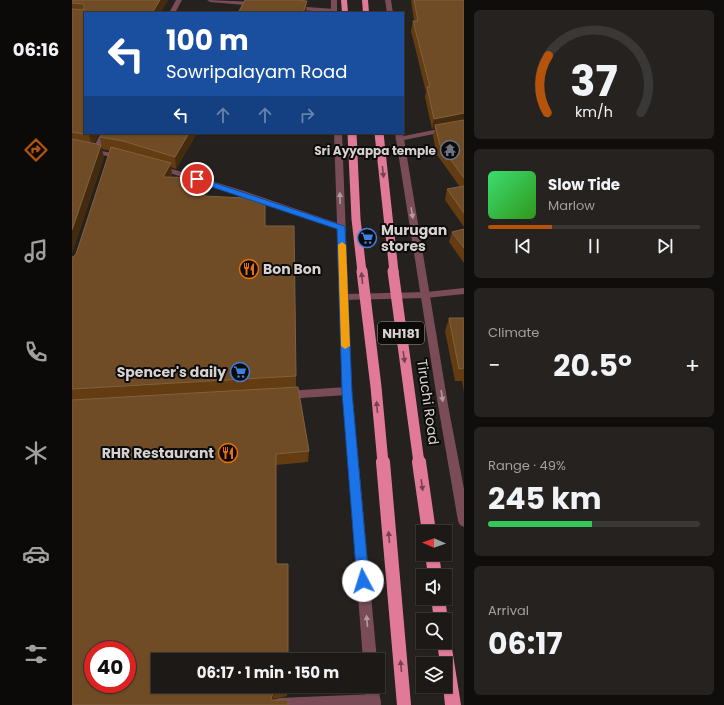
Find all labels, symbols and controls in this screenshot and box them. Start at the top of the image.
text: 100 m [166,21,249,60]
icon: left [100,28,152,80]
text: 06:16 [13,37,59,62]
text: 37 [570,51,618,110]
text: Sowripalayam Road [166,59,347,84]
text: km/h [575,101,613,121]
icon: left [170,104,192,126]
icon: ahead [212,104,234,126]
icon: ahead [254,104,276,126]
icon: right [296,104,318,126]
icon: directions [22,136,50,164]
temple icon: Sri Ayyappa temple [439,139,461,161]
place label: Sri Ayyappa temple [314,142,437,159]
pin [180,162,214,196]
one-way arrow [380,166,386,178]
icon: arrive [186,168,208,190]
text: Slow Tide [548,174,620,195]
one-way arrow [337,192,344,204]
text: Marlow [548,196,595,215]
one-way arrow [409,207,415,219]
place label: Murugan stores [381,220,447,256]
supermarket icon: Murugan stores [356,227,378,249]
icon: previous [512,235,534,257]
icon: pause [583,235,605,257]
icon: next [654,235,676,257]
icon: music [22,237,50,265]
restaurant icon: Bon Bon [238,258,260,280]
place label: Bon Bon [263,259,321,279]
one-way arrow [359,272,366,284]
road number: NH181 [378,322,424,344]
text: Climate [488,323,539,342]
icon: phone [22,338,50,366]
text: 20.5° [553,344,632,387]
one-way arrow [401,350,407,363]
text: − [488,350,500,381]
text: + [685,350,700,381]
street label: Tiruchi Road [412,358,444,446]
supermarket icon: Spencer's daily [229,361,251,383]
place label: Spencer's daily [117,362,226,382]
one-way arrow [439,390,445,403]
one-way arrow [374,401,381,413]
icon: climate [22,439,50,467]
restaurant icon: RHR Restaurant [217,442,239,464]
place label: RHR Restaurant [102,443,214,463]
text: Range · 49% [488,456,566,475]
text: 245 km [488,477,602,520]
one-way arrow [419,479,425,491]
north arrow [416,525,452,561]
map controls [416,525,452,693]
one-way arrow [386,531,392,543]
icon: car [22,540,50,568]
position arrow [342,560,384,602]
button: sound [416,569,452,605]
text: Arrival [488,601,529,620]
button: search [416,613,452,649]
one-way arrow [363,615,370,627]
text: 06:17 [488,622,563,665]
icon: filters [22,640,50,668]
speed limit sign: 40 [84,641,136,693]
button: layers [416,657,452,693]
one-way arrow [397,660,404,672]
text: 06:17 · 1 min · 150 m [197,662,339,683]

